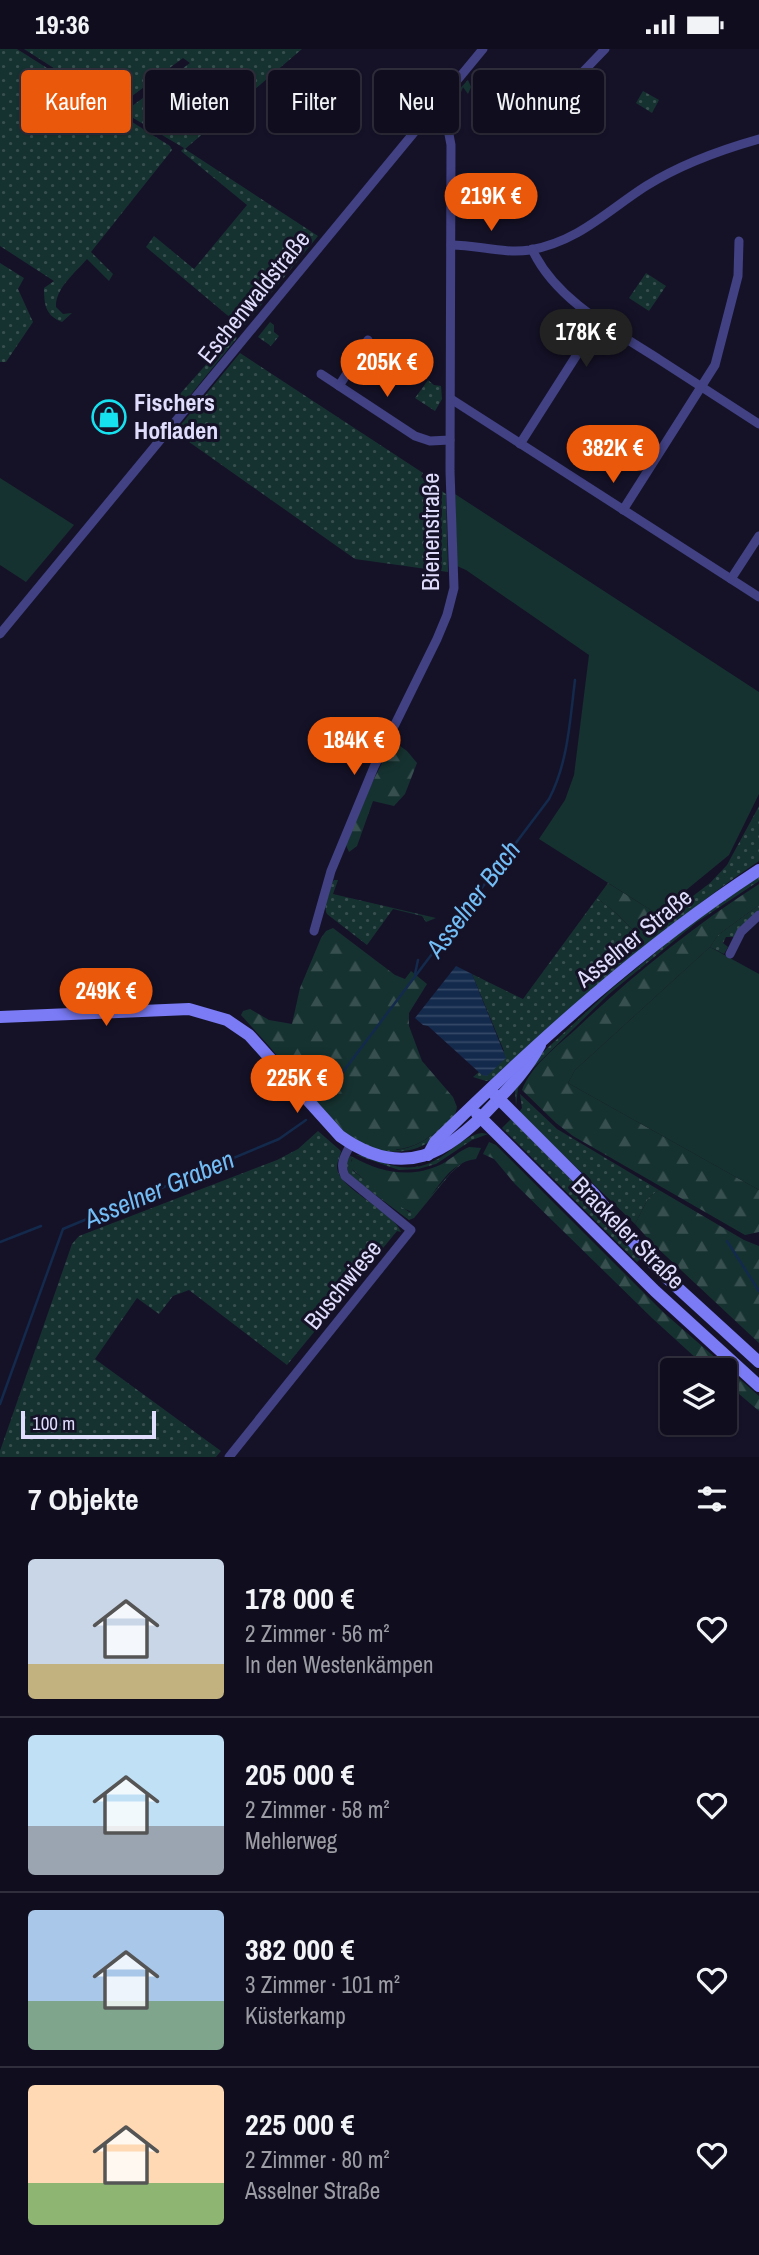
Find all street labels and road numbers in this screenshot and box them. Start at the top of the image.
street label: Eschenwaldstraße [190,223,317,369]
street label: Bienenstraße [414,473,446,591]
street label: Asselner Straße [568,880,698,995]
street label: Brackeler Straße [565,1169,692,1296]
street label: Buschwiese [296,1233,388,1336]

